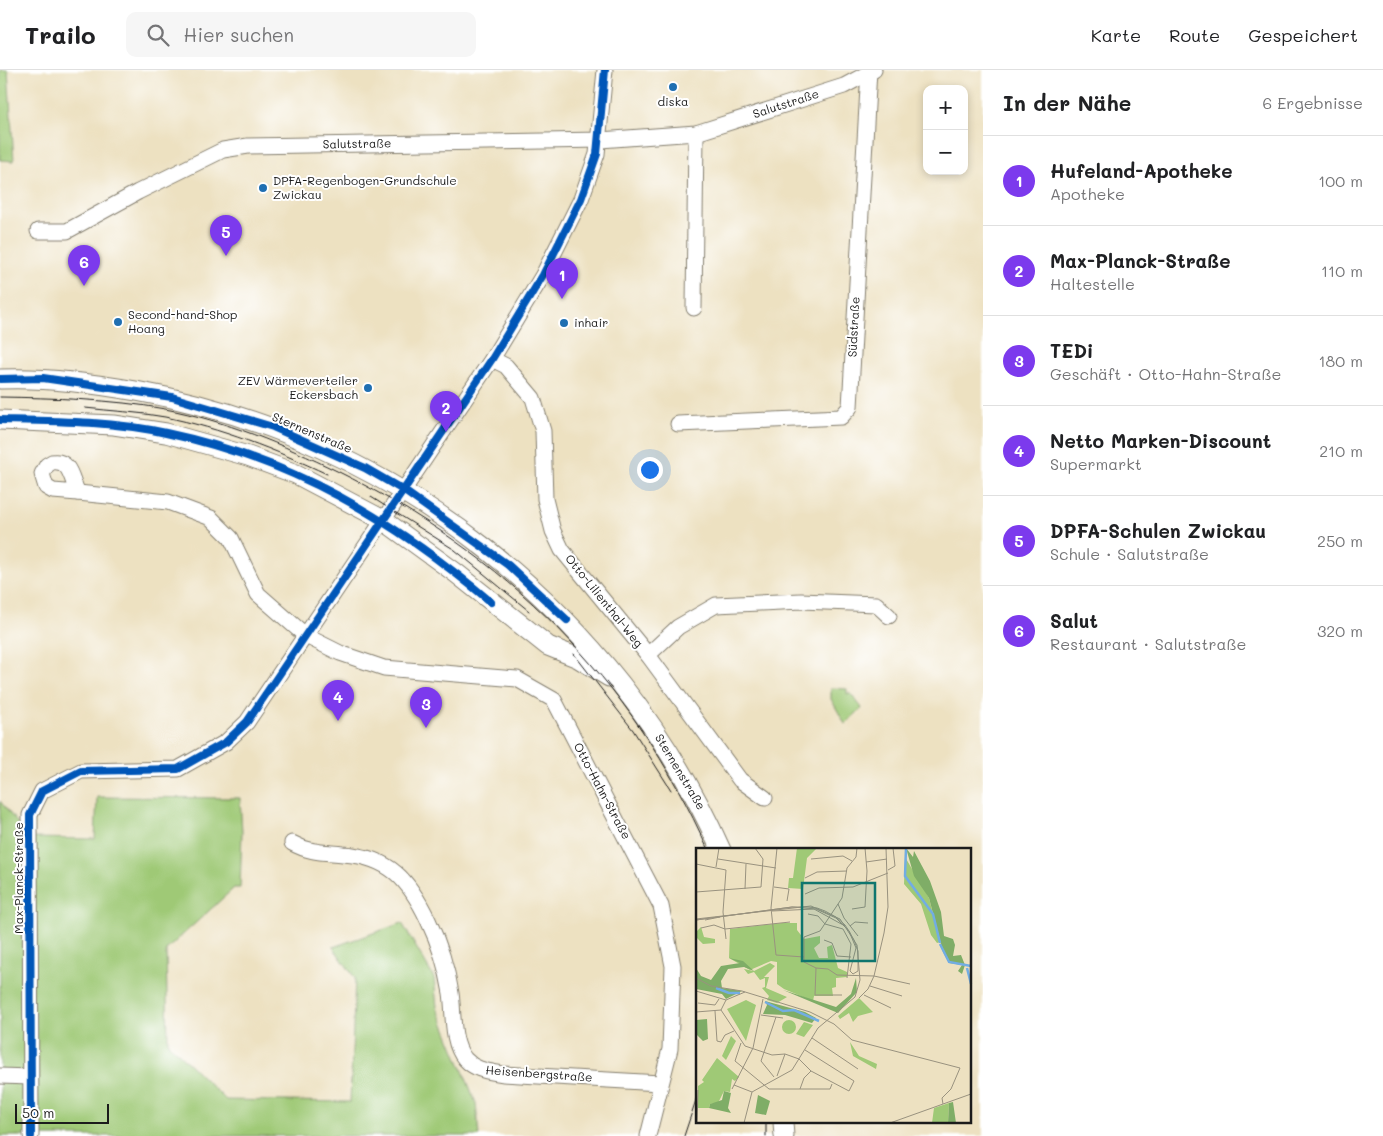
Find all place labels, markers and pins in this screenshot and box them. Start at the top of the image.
marker: diska [667,81,679,93]
place label: diska [658,93,688,109]
place label: DPFA-Regenbogen-Grundschule Zwickau [273,172,457,202]
marker: DPFA-Regenbogen-Grundschule Zwickau [257,182,269,194]
pin: 5 [210,215,242,256]
pin: 6 [68,245,100,286]
pin: 1 [546,258,578,299]
place label: Second-hand-Shop Hoang [128,306,237,336]
place label: inhair [574,314,608,330]
marker: Second-hand-Shop Hoang [112,316,124,328]
marker: inhair [558,317,570,329]
place label: ZEV Wärmeverteiler Eckersbach [238,372,358,402]
marker: ZEV Wärmeverteiler Eckersbach [362,382,374,394]
pin: 2 [430,391,462,432]
pin: 4 [322,680,354,721]
pin: 3 [410,687,442,728]

